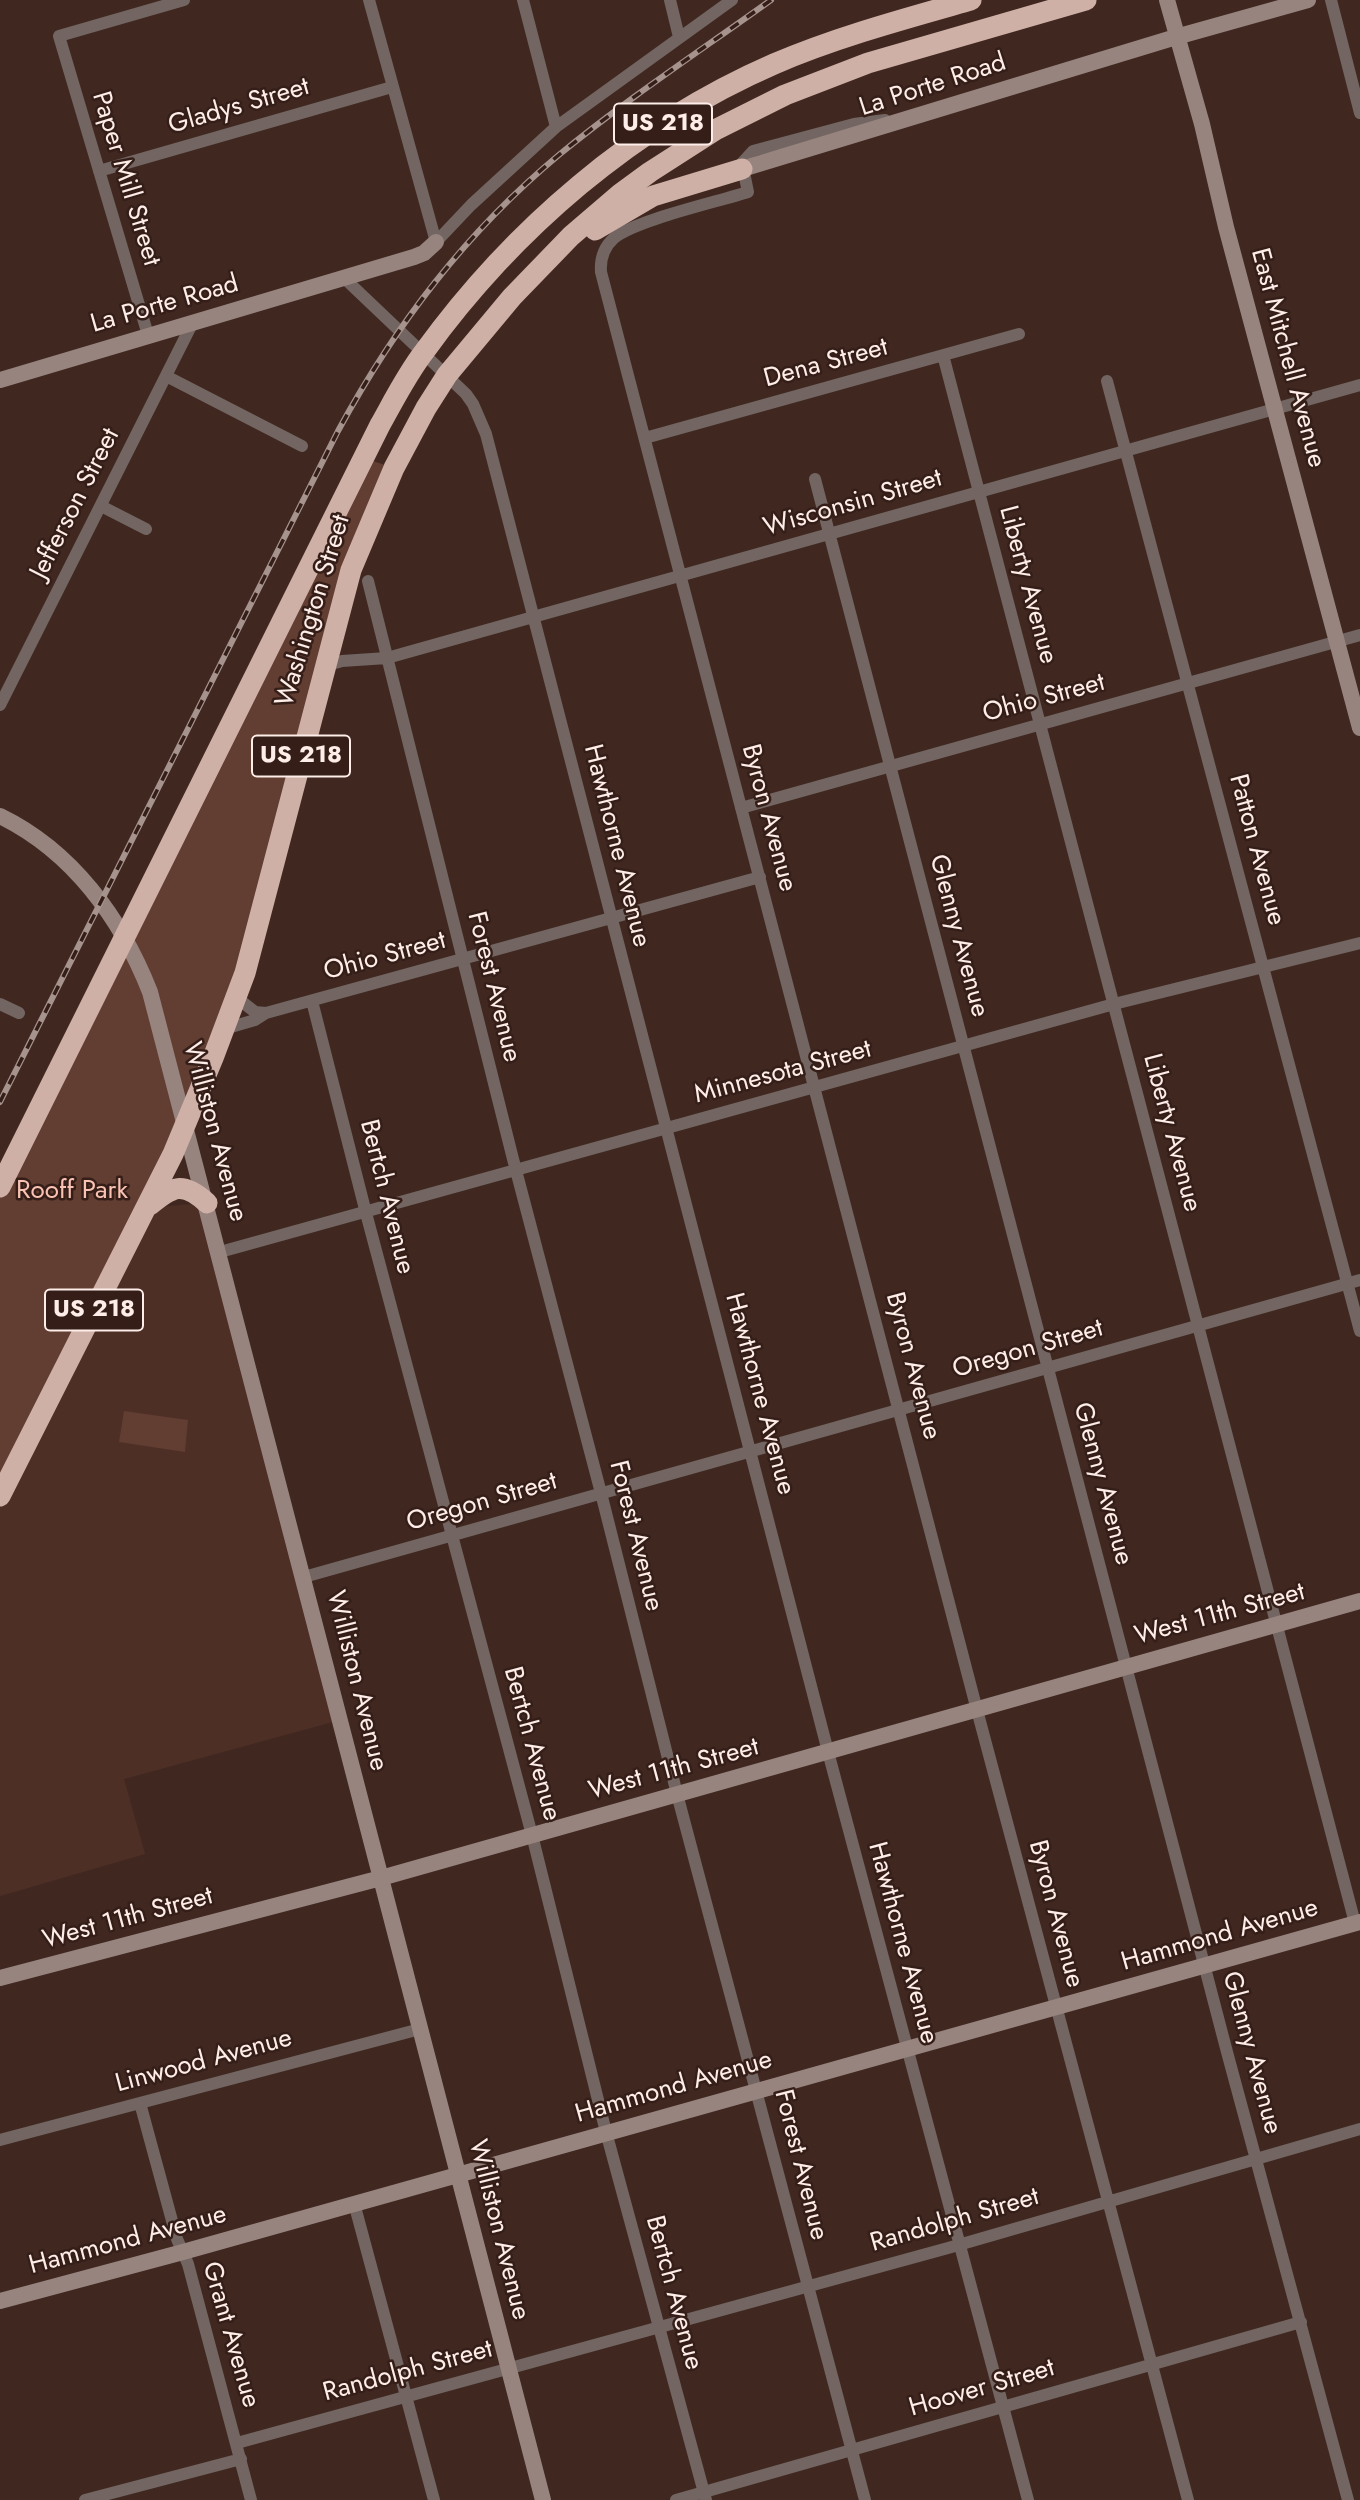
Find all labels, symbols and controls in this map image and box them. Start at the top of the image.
street label: La Porte Road [856,48,1010,124]
street label: Gladys Street [165,72,313,142]
street label: Paper Mill Street [84,88,166,270]
road number: US 218 [614,104,712,144]
street label: East Mitchell Avenue [1243,245,1331,471]
street label: La Porte Road [88,269,242,341]
street label: Dena Street [761,332,891,396]
street label: Jefferson Street [25,423,127,585]
street label: Wisconsin Street [760,464,946,544]
street label: Liberty Avenue [991,503,1063,667]
street label: Washington Street [270,511,358,711]
street label: Ohio Street [980,668,1108,730]
road number: US 218 [252,736,350,776]
street label: Byron Avenue [733,741,803,895]
street label: Hawthorne Avenue [576,742,656,950]
street label: Patton Avenue [1221,771,1291,929]
street label: Glenny Avenue [921,851,995,1021]
street label: Forest Avenue [459,909,527,1065]
street label: Ohio Street [321,926,449,988]
street label: Minnesota Street [691,1034,875,1112]
street label: Williston Avenue [175,1039,253,1225]
street label: Liberty Avenue [1135,1051,1207,1215]
street label: Bertch Avenue [352,1117,420,1277]
park label: Rooff Park [16,1176,128,1208]
street label: Byron Avenue [877,1289,947,1443]
road number: US 218 [45,1290,143,1330]
street label: Hawthorne Avenue [717,1290,801,1498]
street label: Oregon Street [949,1314,1107,1386]
street label: Glenny Avenue [1065,1399,1139,1569]
street label: Forest Avenue [601,1458,669,1614]
street label: Oregon Street [403,1467,561,1539]
street label: West 11th Street [1132,1577,1308,1653]
street label: Williston Avenue [319,1588,393,1774]
street label: Bertch Avenue [495,1664,567,1824]
street label: West 11th Street [586,1732,762,1808]
street label: Byron Avenue [1020,1837,1090,1991]
street label: Hawthorne Avenue [860,1839,944,2047]
street label: West 11th Street [40,1881,216,1957]
street label: Hammond Avenue [1118,1893,1322,1979]
street label: Glenny Avenue [1214,1968,1288,2138]
street label: Linwood Avenue [112,2023,296,2101]
street label: Hammond Avenue [572,2045,776,2131]
street label: Forest Avenue [766,2087,834,2243]
street label: Williston Avenue [461,2137,535,2323]
street label: Randolph Street [867,2182,1043,2260]
street label: Hammond Avenue [26,2200,230,2282]
street label: Bertch Avenue [637,2213,709,2373]
street label: Grant Avenue [194,2258,266,2412]
street label: Randolph Street [320,2334,496,2410]
street label: Hoover Street [906,2353,1058,2425]

